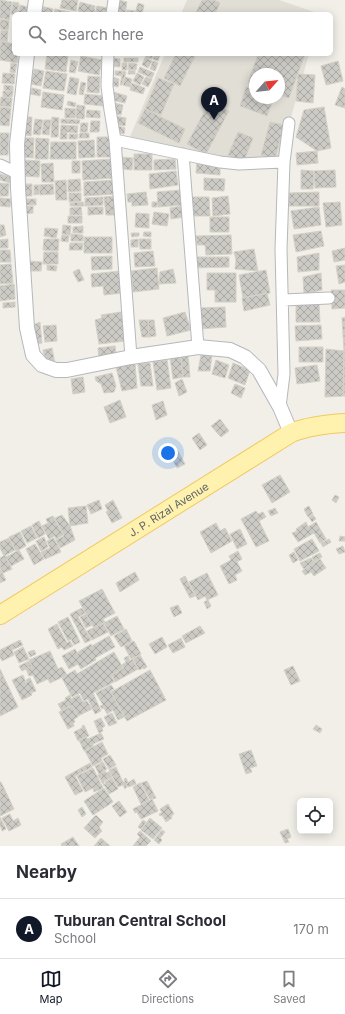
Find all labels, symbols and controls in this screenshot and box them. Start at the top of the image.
search box [12,12,333,56]
icon: search [26,23,48,45]
text: Search here [58,25,144,44]
north arrow [249,68,285,104]
pin: A [201,87,227,120]
your location [158,443,178,463]
street label: J. P. Rizal Avenue [126,479,211,540]
map controls [297,798,333,834]
button: locate [297,798,333,834]
text: Nearby [16,862,77,882]
text: Tuburan Central School [54,911,226,930]
text: A [24,921,34,937]
text: 170 m [293,921,329,937]
text: School [54,930,96,946]
tab: Map [40,968,62,1006]
tab: Directions [142,968,194,1006]
tab: Saved [273,968,305,1006]

